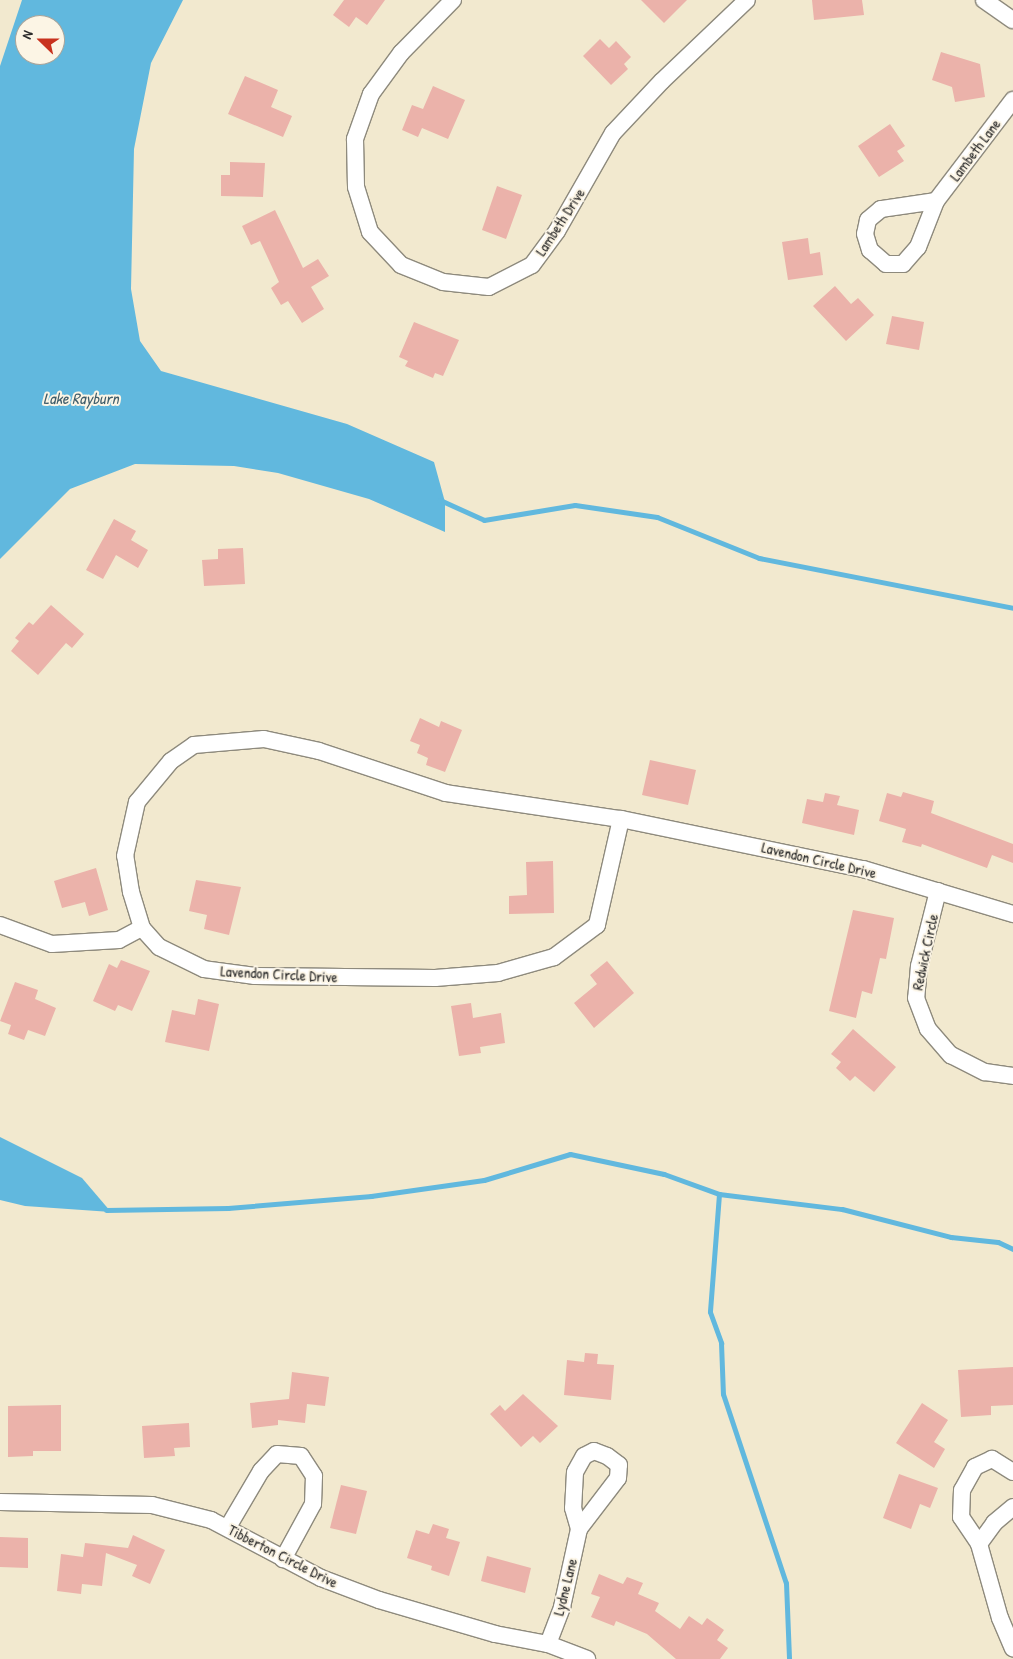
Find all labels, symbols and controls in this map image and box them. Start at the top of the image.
north arrow [15,15,65,65]
text: N [16,28,37,42]
street label: Lambeth Lane [946,115,1004,185]
street label: Lambeth Drive [531,185,589,259]
water label: Lake Rayburn [43,388,119,408]
street label: Lavendon Circle Drive [760,838,878,882]
street label: Redwick Circle [908,912,942,992]
street label: Lavendon Circle Drive [220,962,338,986]
street label: Tibberton Circle Drive [225,1521,341,1591]
street label: Lydne Lane [549,1557,581,1617]

